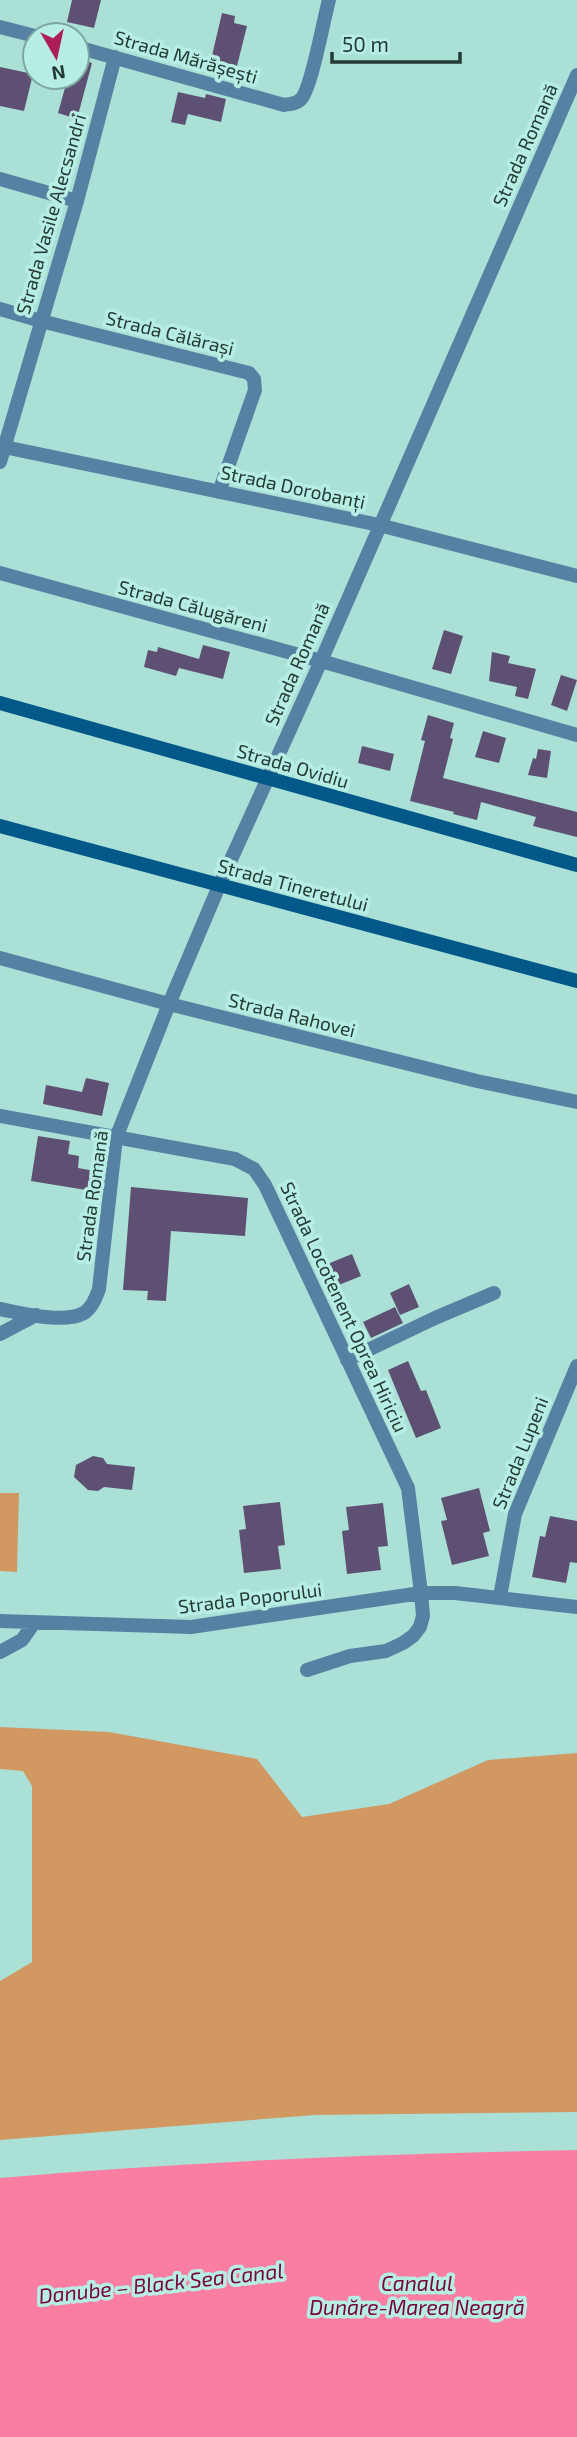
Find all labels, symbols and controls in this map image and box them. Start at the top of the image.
north arrow [21,21,91,91]
scale bar [332,21,460,65]
street label: Strada Mărășești [111,25,260,90]
text: 50 m [342,31,389,56]
text: N [50,61,67,86]
street label: Strada Romană [487,80,562,210]
street label: Strada Vasile Alecsandri [11,111,90,317]
street label: Strada Călărași [103,305,237,361]
street label: Strada Dorobanți [218,460,367,515]
street label: Strada Călugăreni [116,575,270,636]
street label: Strada Romană [259,599,334,729]
street label: Strada Ovidiu [235,739,352,792]
street label: Strada Tineretului [215,853,371,916]
street label: Strada Rahovei [226,988,358,1041]
street label: Strada Romană [71,1129,112,1263]
street label: Strada Locotenent Oprea Hiriciu [276,1178,413,1436]
street label: Strada Lupeni [487,1393,552,1512]
street label: Strada Poporului [177,1577,323,1618]
water label: Danube – Black Sea Canal [37,2257,284,2308]
water label: Canalul Dunăre-Marea Neagră [309,2270,525,2319]

